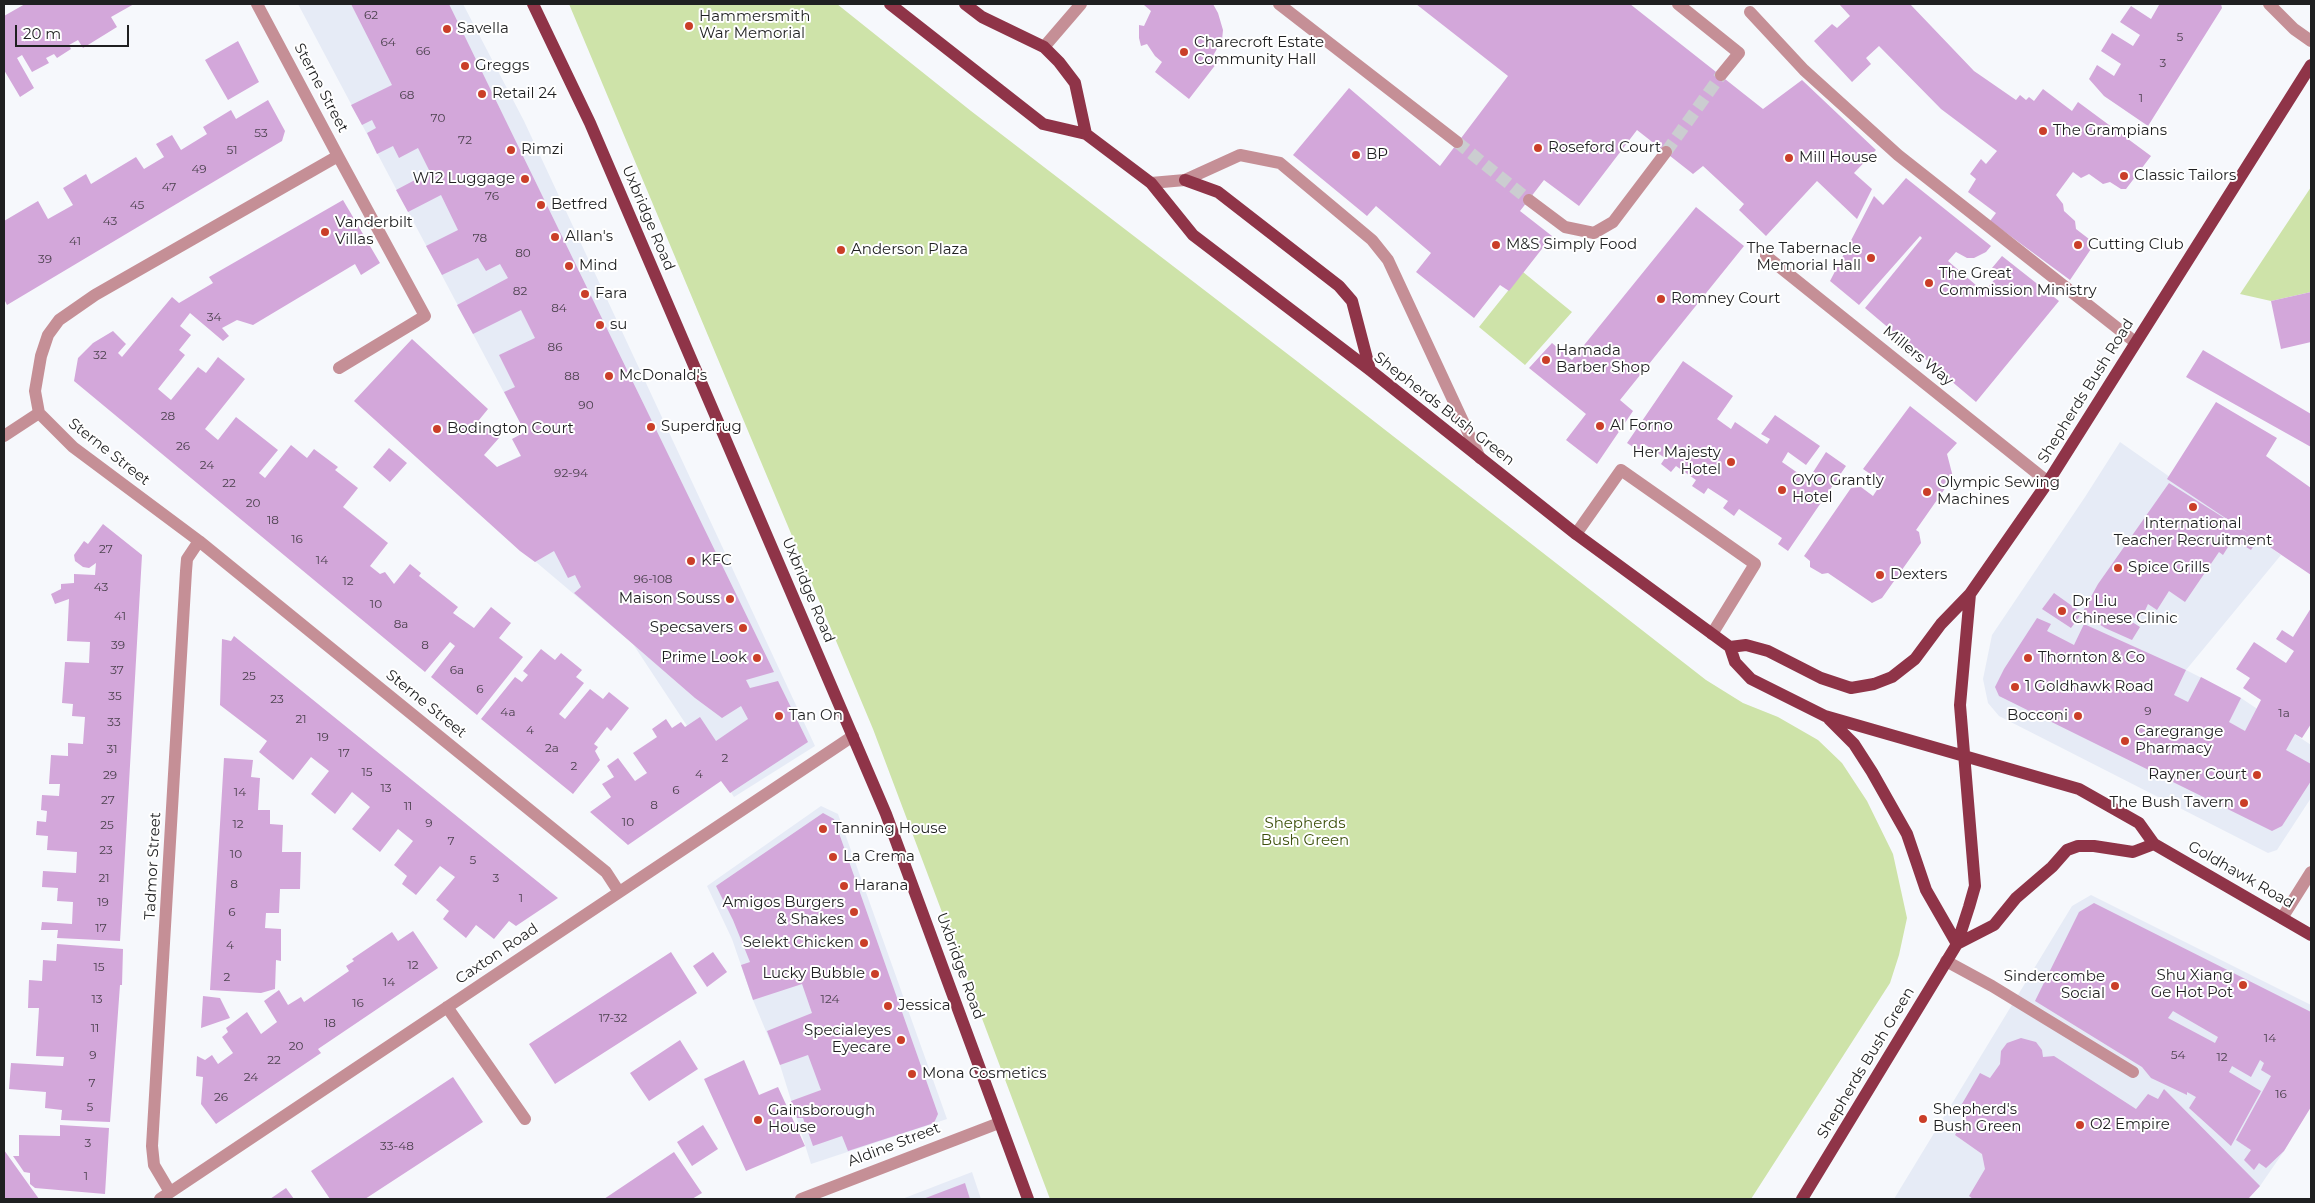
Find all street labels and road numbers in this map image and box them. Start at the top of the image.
street label: Sterne Street [290,40,352,136]
street label: Uxbridge Road [618,163,678,273]
street label: Shepherds Bush Road [2034,315,2138,467]
street label: Millers Way [1879,322,1957,390]
street label: Shepherds Bush Green [1370,348,1518,470]
street label: Sterne Street [65,415,153,489]
street label: Uxbridge Road [778,535,838,645]
street label: Sterne Street [382,666,470,742]
street label: Tadmor Street [141,812,165,920]
street label: Goldhawk Road [2185,837,2297,913]
street label: Uxbridge Road [932,910,988,1022]
street label: Caxton Road [452,920,542,988]
street label: Shepherds Bush Green [1814,984,1918,1142]
street label: Aldine Street [845,1119,943,1171]

